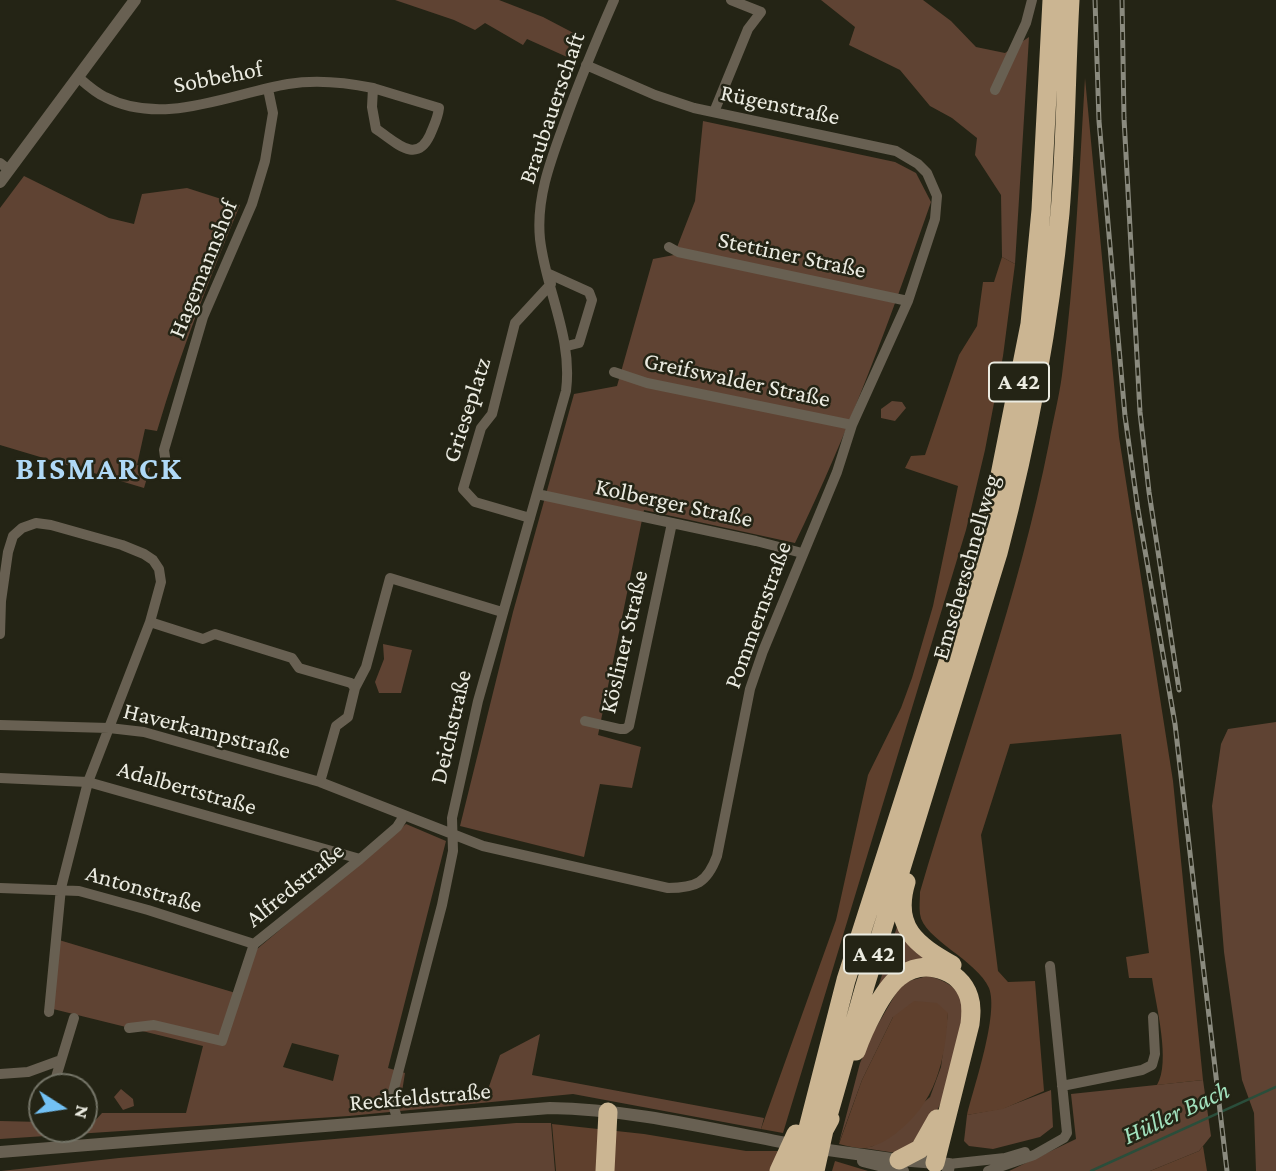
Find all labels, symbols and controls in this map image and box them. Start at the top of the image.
street label: Braubauerschaft [513,28,591,188]
street label: Sobbehof [171,54,265,100]
street label: Rügenstraße [718,78,842,132]
street label: Hagemannshof [162,196,244,342]
street label: Stettiner Straße [715,225,869,285]
street label: Greifswalder Straße [641,346,833,414]
street label: Grieseplatz [437,354,497,466]
road number: A 42 [989,362,1049,402]
district label: BISMARCK [16,450,182,488]
street label: Emscherschnellweg [926,471,1006,663]
street label: Kolberger Straße [593,472,755,534]
street label: Pommernstraße [718,537,798,693]
street label: Kösliner Straße [594,568,654,716]
street label: Deichstraße [424,667,478,787]
street label: Haverkampstraße [120,696,294,766]
street label: Adalbertstraße [114,754,260,822]
street label: Alfredstraße [240,836,350,934]
street label: Antonstraße [83,859,205,919]
road number: A 42 [844,934,904,973]
north arrow [28,1073,98,1143]
water label: Hüller Bach [1117,1075,1235,1151]
street label: Reckfeldstraße [348,1076,492,1118]
text: N [70,1104,94,1121]

